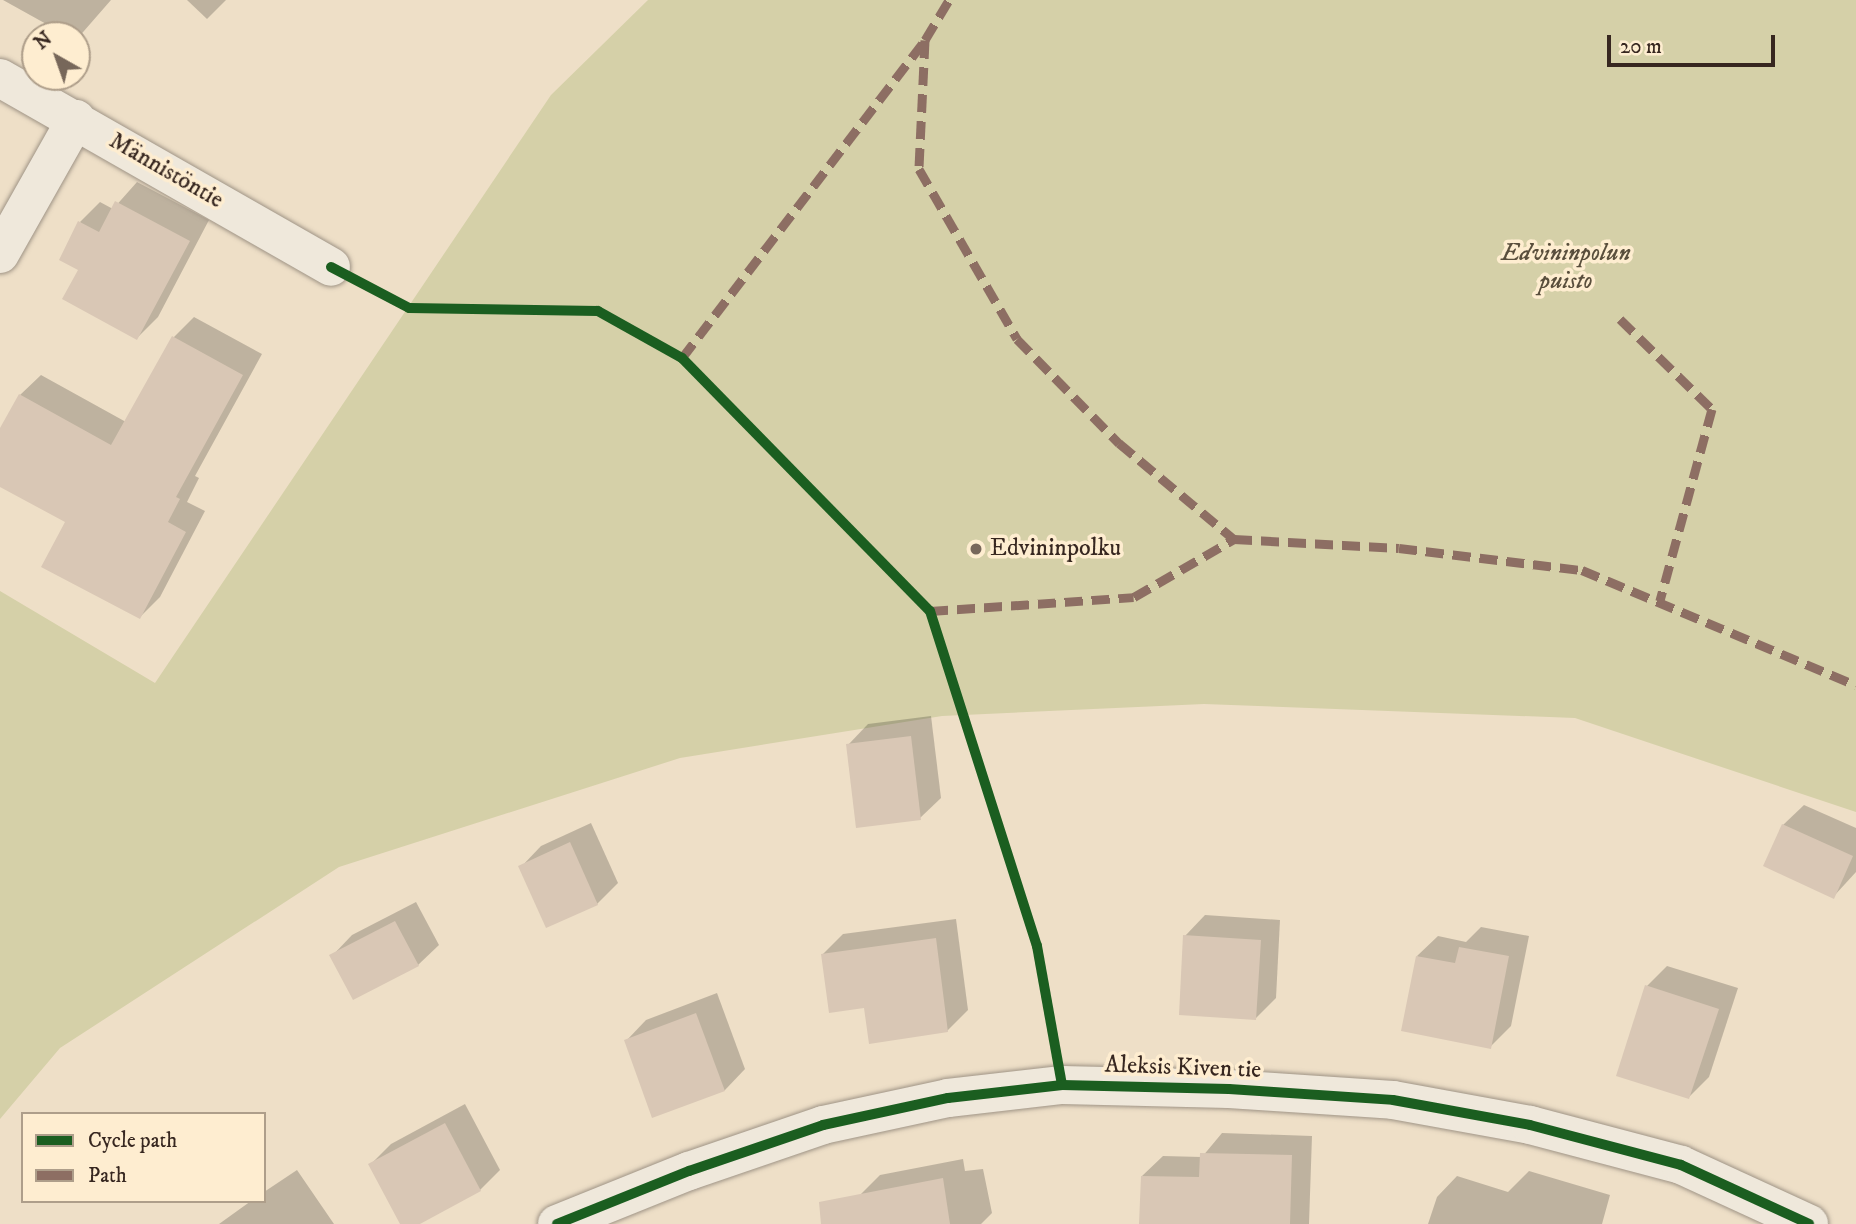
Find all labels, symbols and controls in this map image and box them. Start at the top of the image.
north arrow [21,21,91,91]
scale bar [1611,21,1779,65]
text: N [30,27,57,55]
text: 20 m [1620,34,1662,60]
street label: Männistöntie [104,127,228,215]
park label: Edvininpolun puisto [1501,240,1631,296]
place label: Edvininpolku [990,535,1121,563]
marker: Edvininpolku [968,541,984,557]
street label: Aleksis Kiven tie [1104,1051,1262,1085]
legend [21,1112,266,1203]
text: Cycle path [88,1128,177,1154]
text: Path [88,1163,127,1189]

